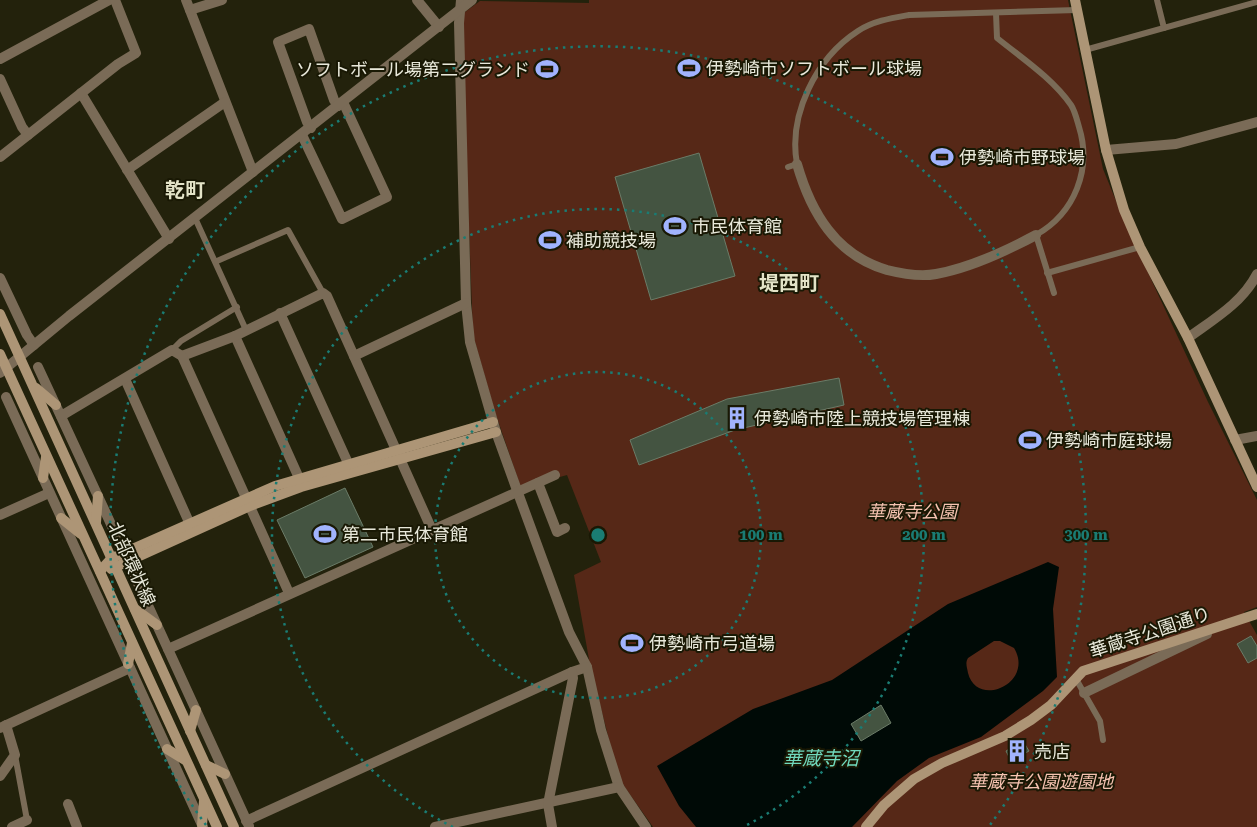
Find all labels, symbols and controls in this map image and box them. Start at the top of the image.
sports icon: 伊勢崎市ソフトボール球場 [676,55,702,81]
sports icon: ソフトボール場第二グランド [534,56,560,82]
place label: 伊勢崎市ソフトボール球場 [706,58,922,79]
place label: ソフトボール場第二グランド [296,59,530,80]
sports icon: 伊勢崎市野球場 [929,144,955,170]
place label: 伊勢崎市野球場 [959,147,1085,168]
district label: 乾町 [165,178,205,202]
sports icon: 市民体育館 [662,213,688,239]
place label: 市民体育館 [692,216,782,237]
sports icon: 補助競技場 [537,227,563,253]
place label: 補助競技場 [566,230,656,251]
district label: 堤西町 [759,271,819,295]
building icon: 伊勢崎市陸上競技場管理棟 [724,405,750,431]
place label: 伊勢崎市陸上競技場管理棟 [754,408,970,429]
sports icon: 伊勢崎市庭球場 [1017,427,1043,453]
place label: 伊勢崎市庭球場 [1046,430,1172,451]
park label: 華蔵寺公園 [867,501,960,522]
street label: 北部環状線 [104,519,160,609]
sports icon: 第二市民体育館 [312,521,338,547]
place label: 第二市民体育館 [342,524,468,545]
centre of rings [589,526,607,544]
text: 100 m [739,526,783,544]
text: 200 m [902,526,946,544]
text: 300 m [1064,526,1108,544]
street label: 華蔵寺公園通り [1087,603,1213,661]
sports icon: 伊勢崎市弓道場 [619,630,645,656]
place label: 伊勢崎市弓道場 [649,633,775,654]
building icon: 売店 [1004,738,1030,764]
place label: 売店 [1034,741,1070,762]
water label: 華蔵寺沼 [783,747,862,770]
park label: 華蔵寺公園遊園地 [969,771,1115,792]

